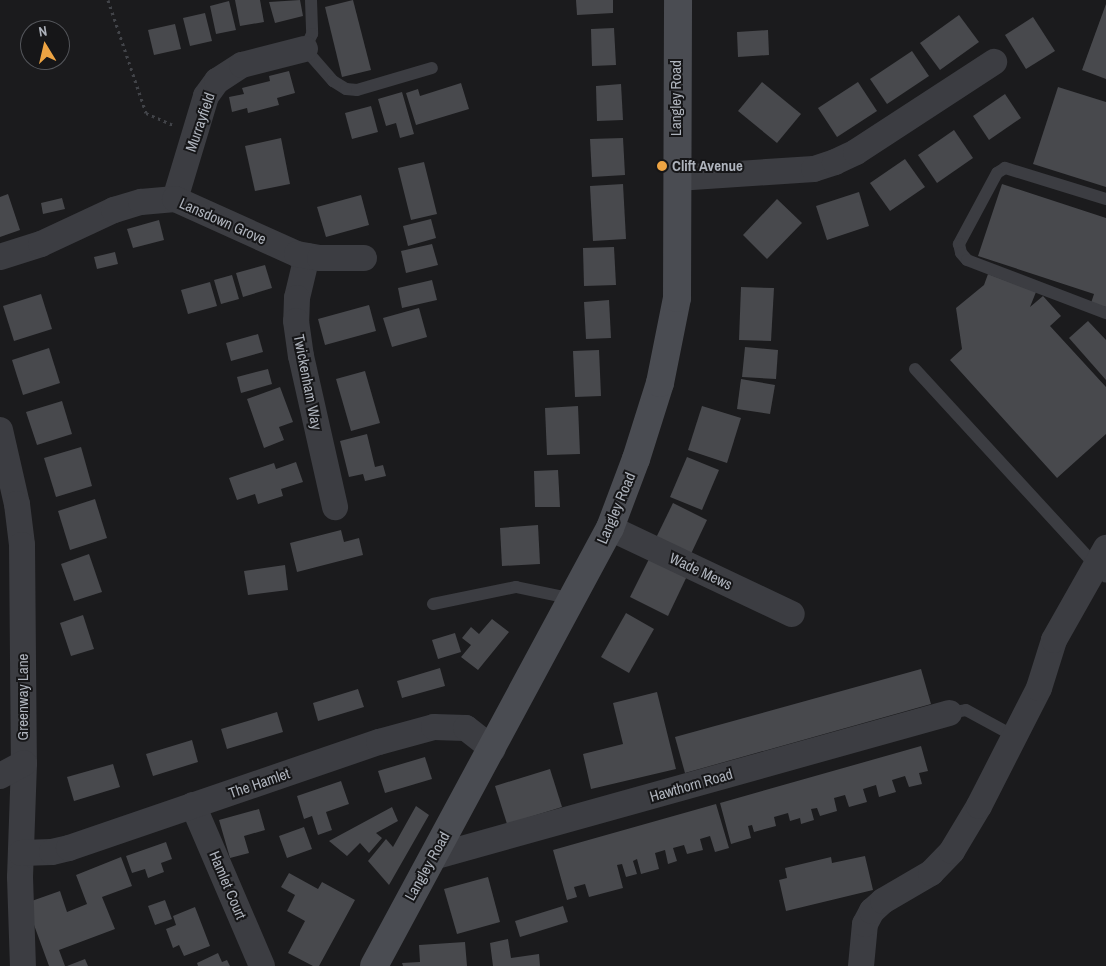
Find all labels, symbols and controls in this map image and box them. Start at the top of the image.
north arrow [20,20,70,70]
text: N [37,22,48,41]
street label: Langley Road [667,60,685,136]
street label: Murrayfield [181,90,219,154]
place label: Clift Avenue [672,157,743,175]
marker: Clift Avenue [656,160,668,172]
street label: Lansdown Grove [177,194,269,248]
street label: Twickenham Way [290,333,326,431]
street label: Langley Road [593,470,639,546]
street label: Wade Mews [667,549,735,593]
street label: Greenway Lane [14,654,32,740]
street label: The Hamlet [226,764,292,802]
street label: Hawthorn Road [647,765,735,805]
street label: Langley Road [401,828,453,904]
street label: Hamlet Court [206,848,250,922]

